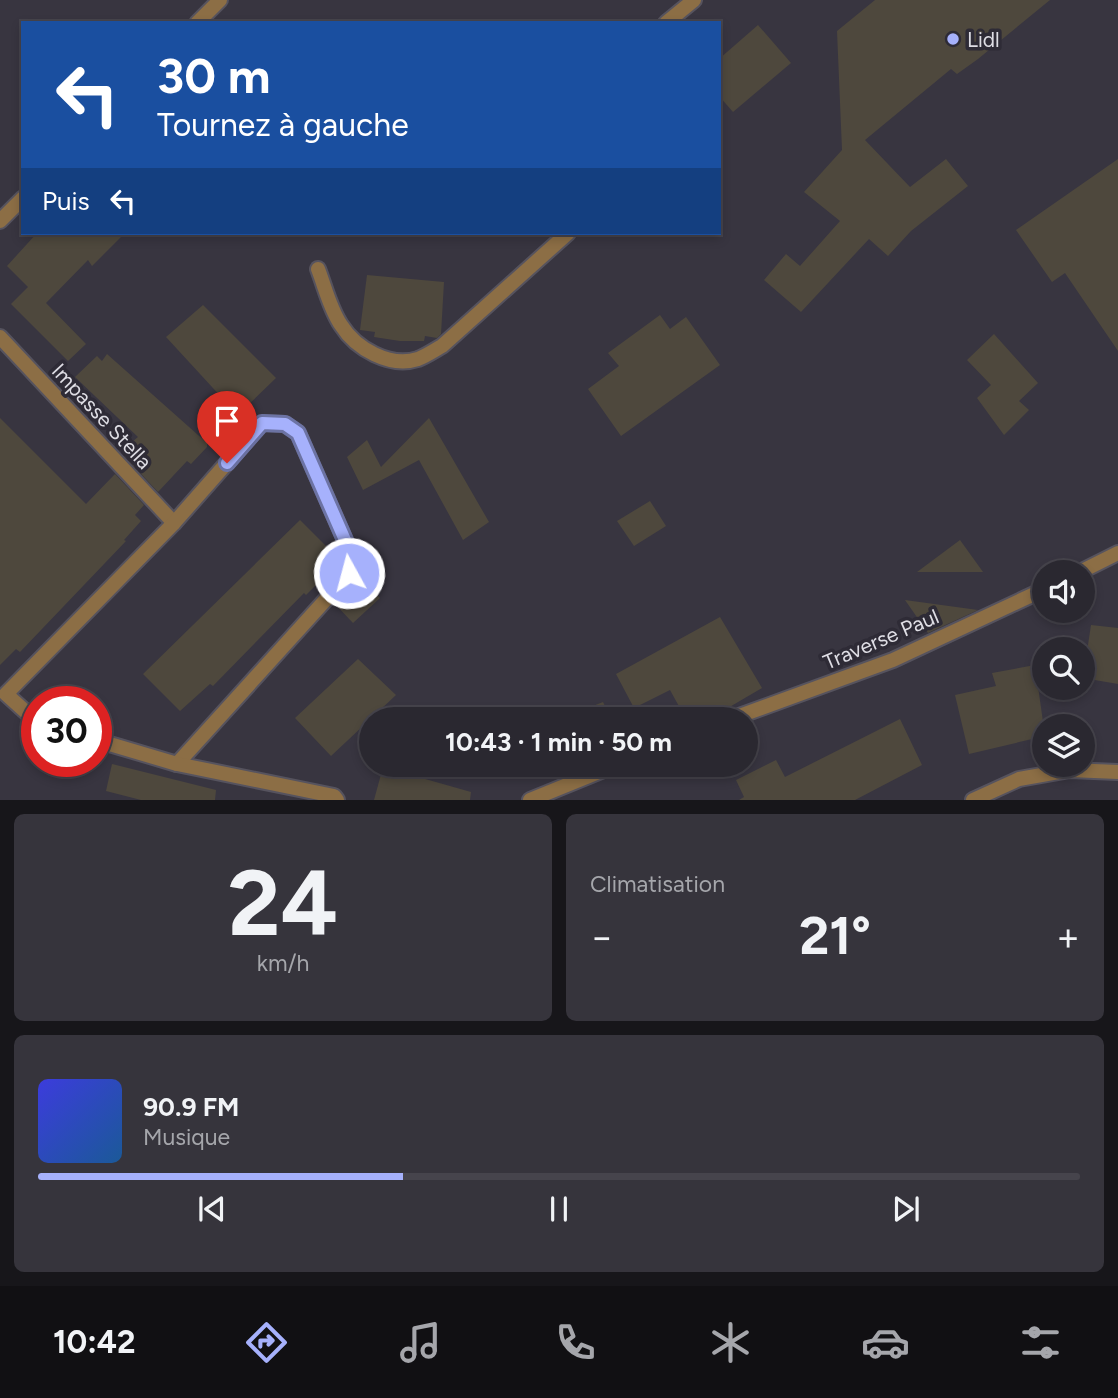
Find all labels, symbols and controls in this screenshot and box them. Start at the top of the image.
place label: Lidl [967,27,1000,52]
marker: Lidl [945,31,961,47]
text: 30 m [157,46,270,105]
icon: left [42,49,133,140]
text: Tournez à gauche [157,106,409,144]
icon: left [104,182,142,220]
text: Puis [42,185,90,217]
street label: Impasse Stella [47,358,157,474]
pin [197,391,257,463]
icon: arrive [208,402,246,440]
position arrow [312,536,386,610]
map controls [1032,560,1095,777]
button: sound [1032,560,1095,623]
street label: Traverse Paul [820,603,942,675]
button: search [1032,637,1095,700]
speed limit sign: 30 [21,686,112,777]
button: layers [1032,714,1095,777]
text: 10:43 · 1 min · 50 m [445,726,672,758]
text: 24 [228,849,338,958]
text: Climatisation [590,870,725,898]
text: 21° [799,905,871,967]
text: − [590,914,614,960]
text: + [1056,914,1080,960]
text: km/h [257,949,309,977]
text: 90.9 FM [143,1091,239,1123]
text: Musique [143,1123,230,1151]
icon: previous [193,1190,231,1228]
icon: pause [540,1190,578,1228]
icon: next [887,1190,925,1228]
icon: directions [242,1318,291,1367]
icon: music [396,1318,445,1367]
icon: phone [551,1318,600,1367]
icon: climate [706,1318,755,1367]
icon: car [861,1318,910,1367]
icon: filters [1016,1318,1065,1367]
text: 10:42 [53,1323,136,1361]

